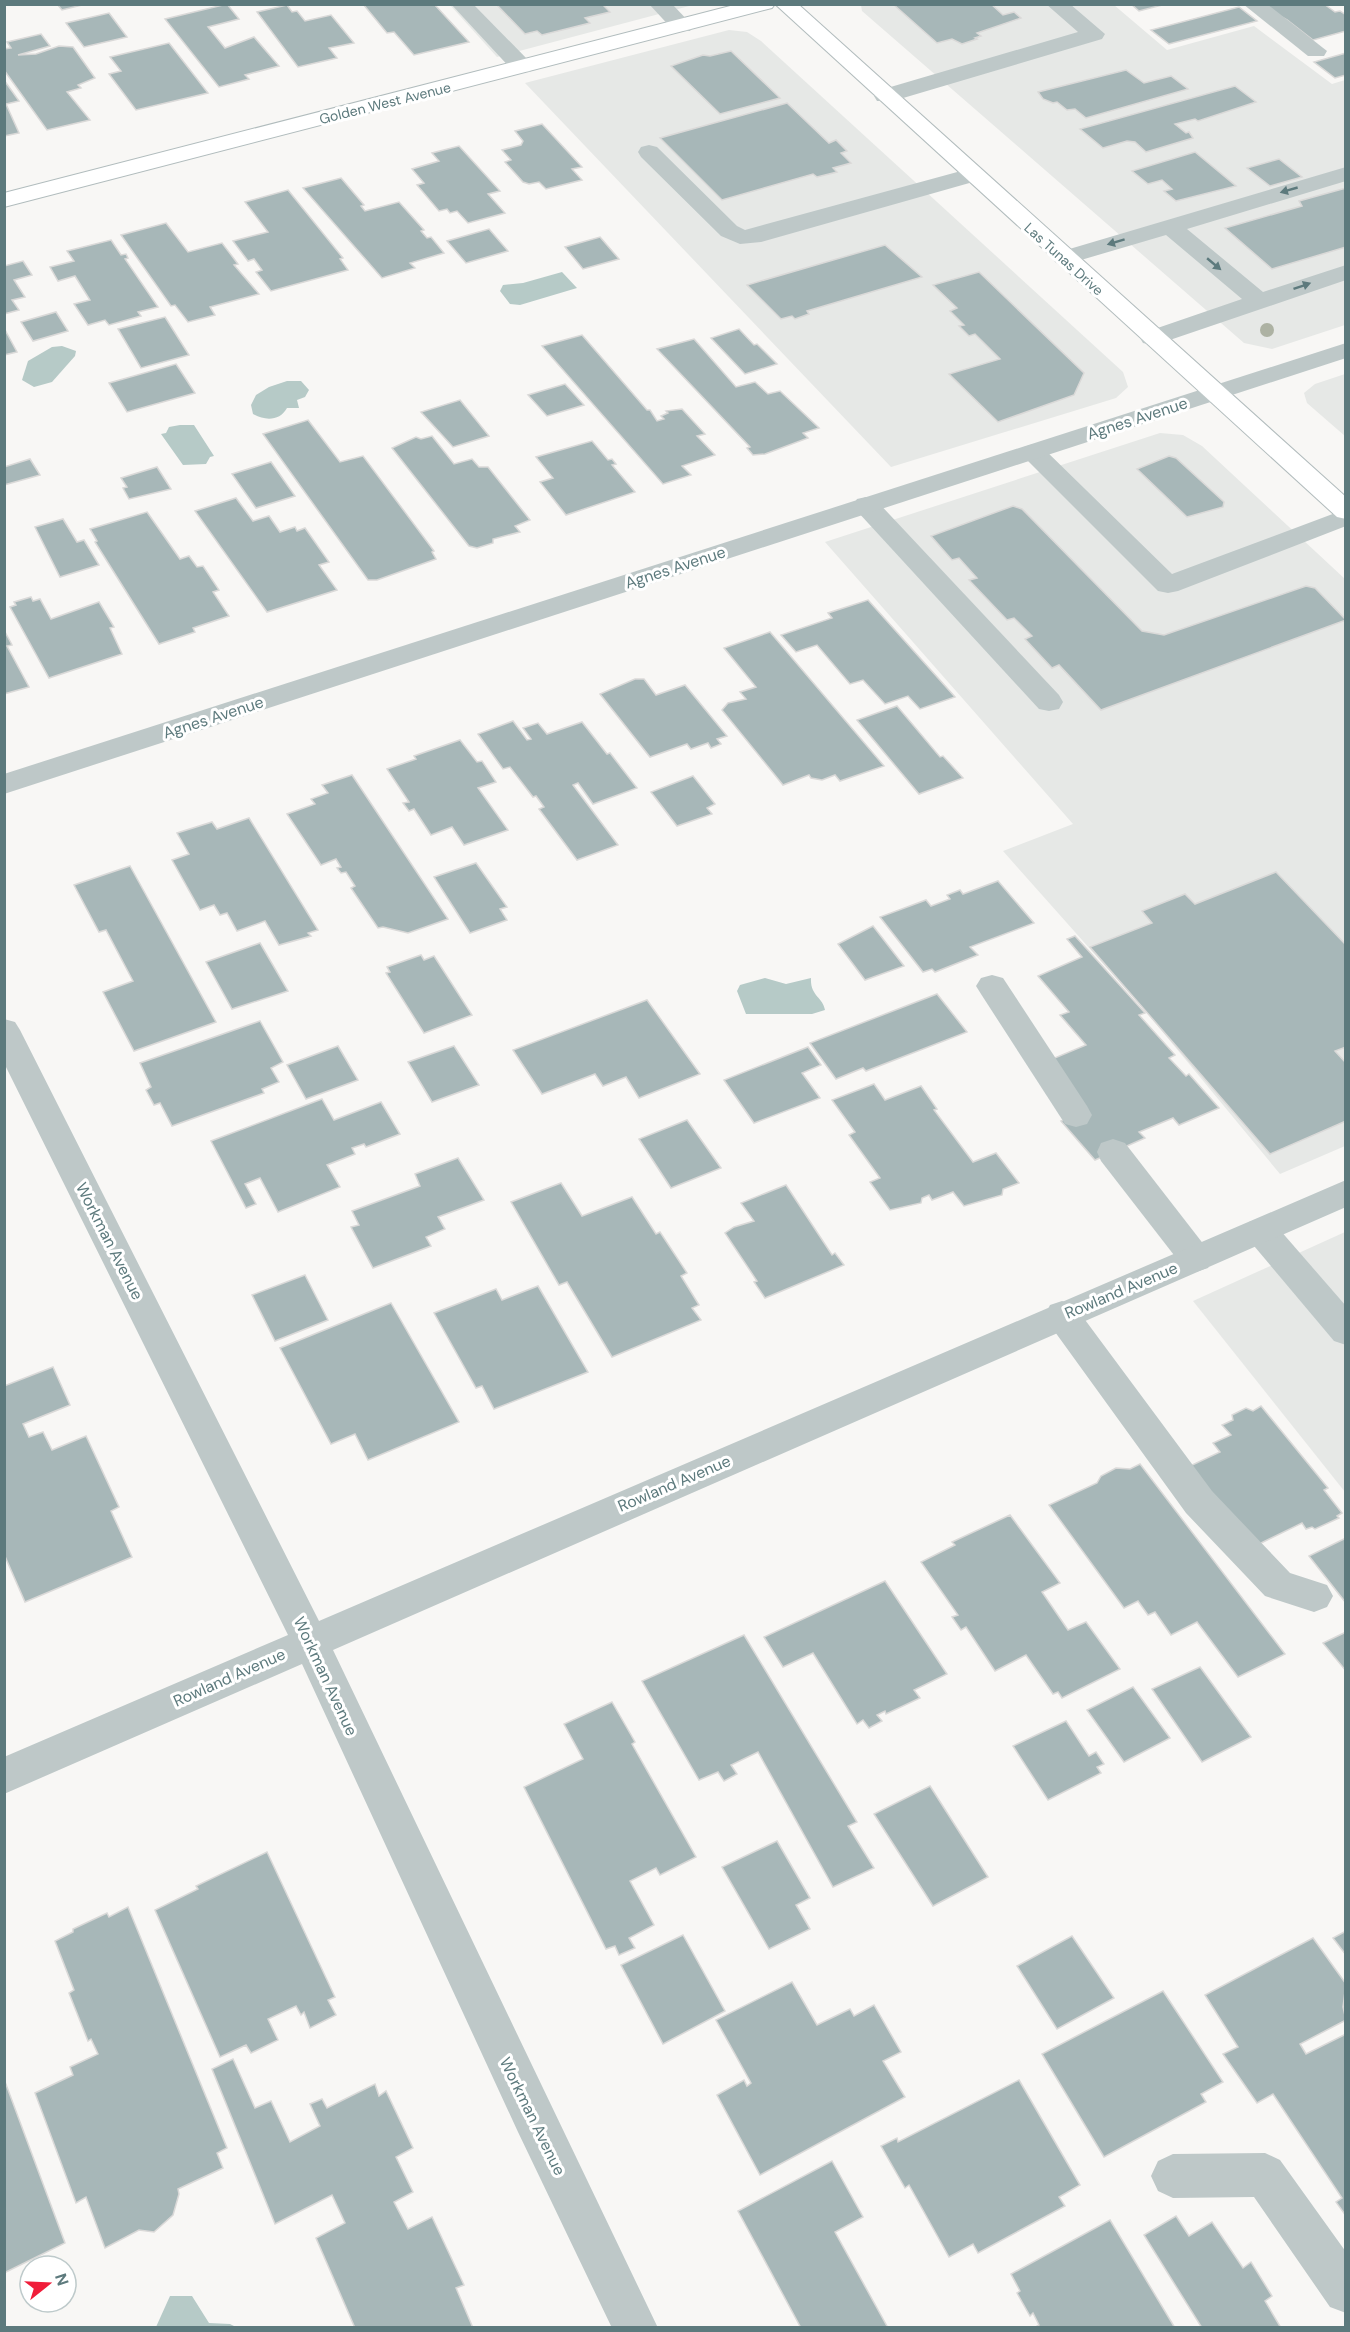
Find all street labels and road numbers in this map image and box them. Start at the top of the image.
street label: Golden West Avenue [317,78,453,128]
street label: Las Tunas Drive [1021,219,1107,299]
street label: Agnes Avenue [1084,392,1190,445]
street label: Agnes Avenue [622,541,728,594]
street label: Agnes Avenue [160,691,266,744]
street label: Workman Avenue [71,1179,148,1303]
street label: Rowland Avenue [1062,1257,1181,1324]
street label: Rowland Avenue [615,1450,734,1517]
street label: Workman Avenue [289,1613,362,1739]
street label: Rowland Avenue [170,1643,289,1712]
street label: Workman Avenue [495,2054,570,2179]

